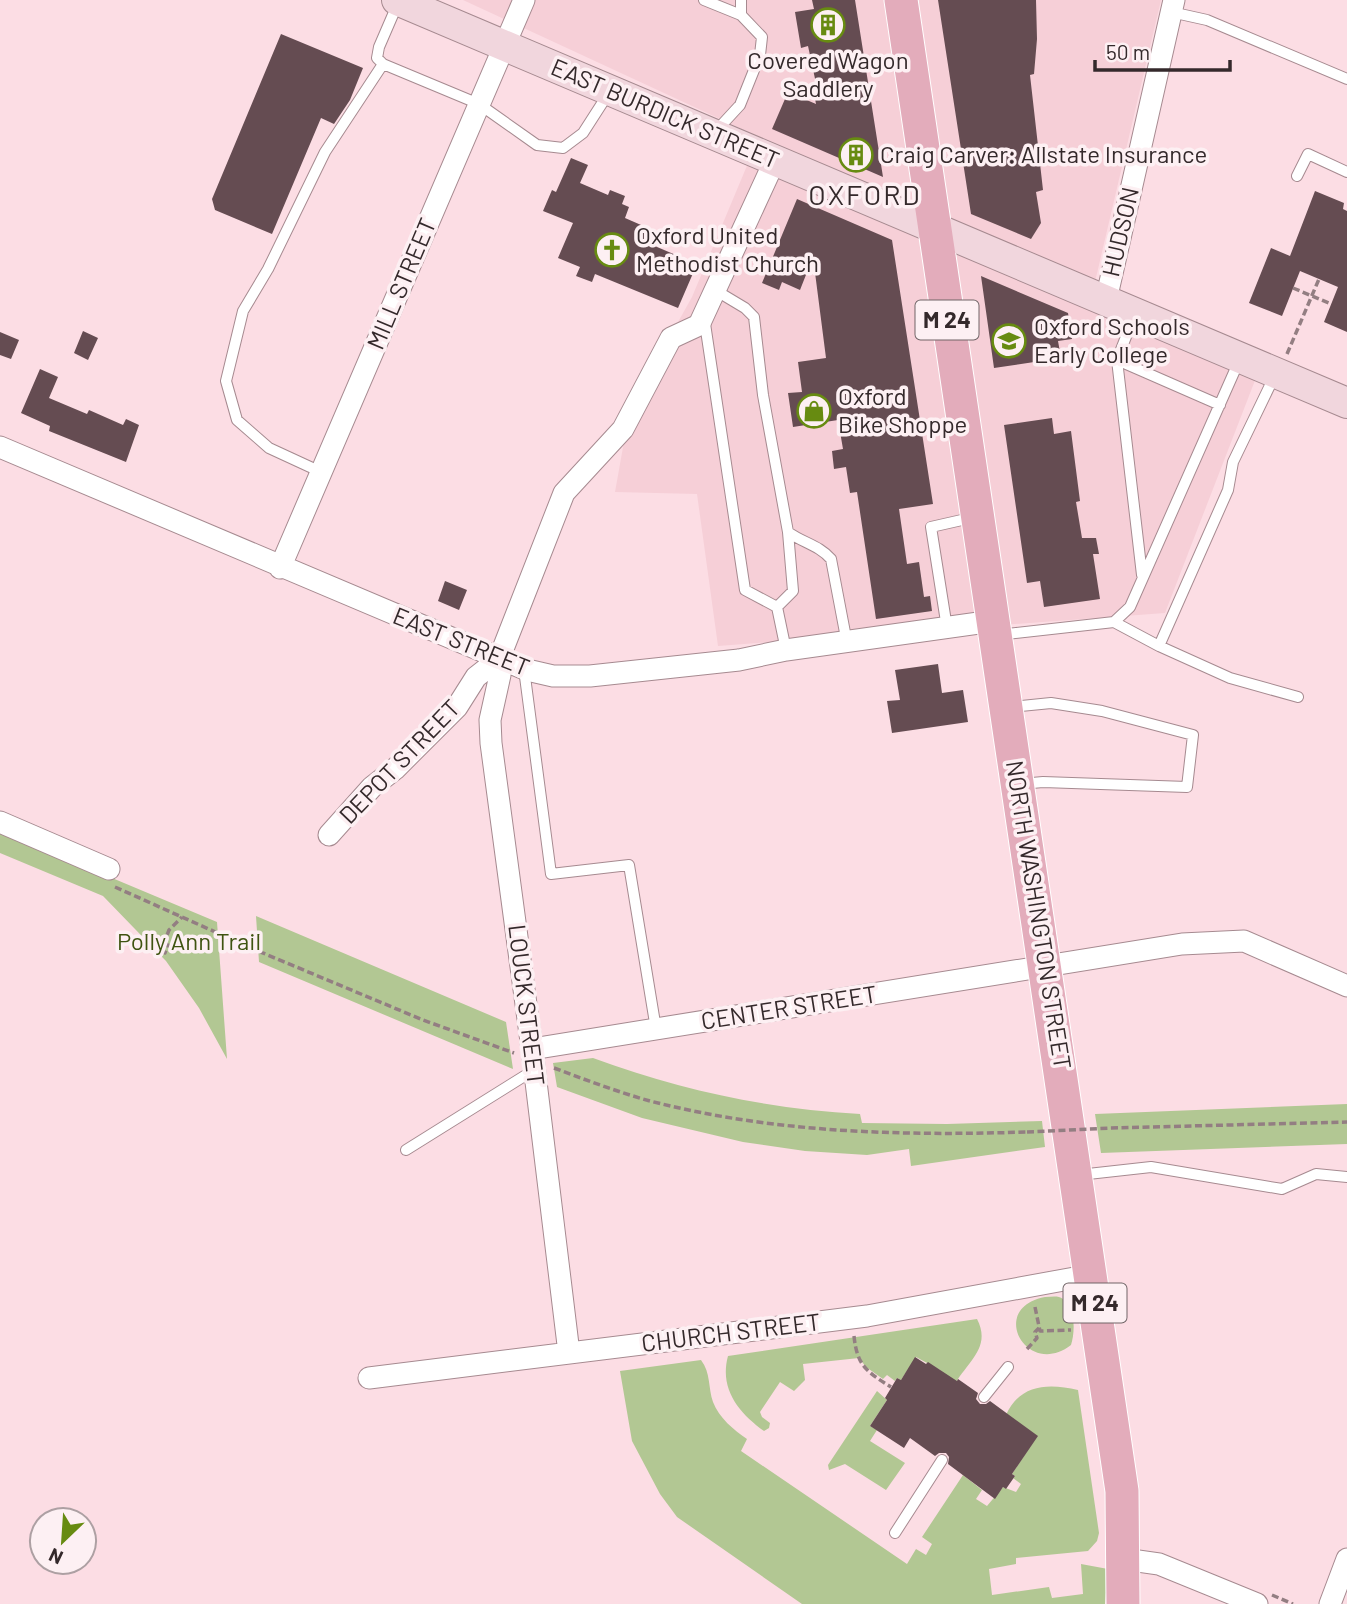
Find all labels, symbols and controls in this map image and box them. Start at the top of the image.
building icon: Covered Wagon Saddlery [809,6,847,44]
scale bar [1095,28,1230,72]
text: 50 m [1106,39,1150,64]
place label: Covered Wagon Saddlery [747,45,909,102]
street label: EAST BURDICK STREET [547,51,784,174]
building icon: Craig Carver: Allstate Insurance [837,136,875,174]
place label: Craig Carver: Allstate Insurance [880,139,1207,168]
district label: OXFORD [808,177,922,211]
street label: HUDSON [1095,184,1144,279]
street label: MILL STREET [360,213,441,354]
place label: Oxford United Methodist Church [636,220,819,277]
church icon: Oxford United Methodist Church [593,231,631,269]
road number: M 24 [916,300,978,340]
place label: Oxford Schools Early College [1034,311,1190,368]
school or university icon: Oxford Schools Early College [990,322,1028,360]
place label: Oxford Bike Shoppe [838,381,967,438]
shop icon: Oxford Bike Shoppe [795,392,833,430]
street label: EAST STREET [389,600,534,681]
street label: DEPOT STREET [332,693,465,829]
street label: NORTH WASHINGTON STREET [1001,758,1078,1071]
street label: LOUCK STREET [503,923,552,1087]
park label: Polly Ann Trail [117,926,261,955]
street label: CENTER STREET [699,978,879,1035]
road number: M 24 [1064,1284,1126,1322]
street label: CHURCH STREET [640,1306,822,1357]
north arrow [28,1506,98,1576]
text: N [45,1544,66,1570]

